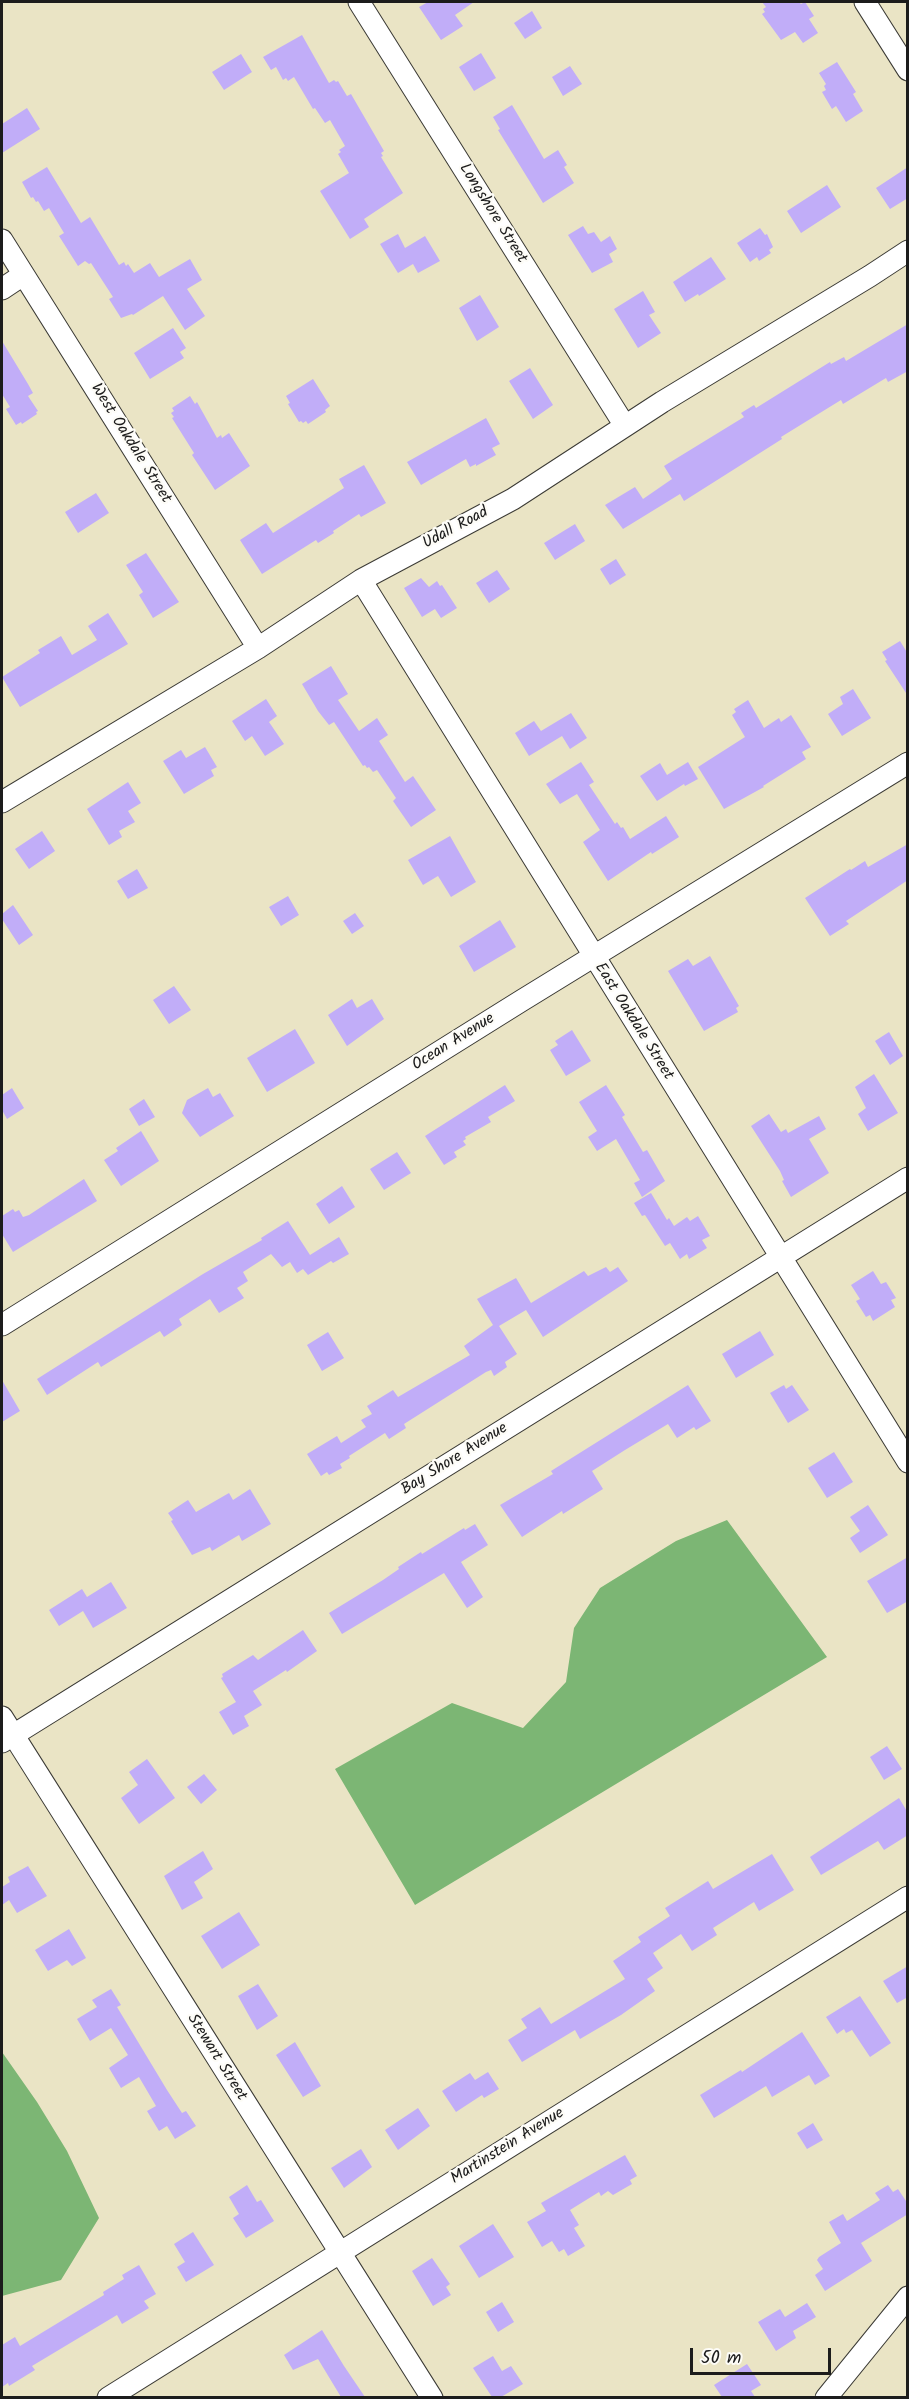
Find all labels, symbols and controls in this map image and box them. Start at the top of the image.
street label: Longshore Street [454,160,530,268]
street label: West Oakdale Street [85,381,175,507]
street label: Udall Road [420,504,492,554]
street label: East Oakdale Street [589,960,677,1084]
street label: Ocean Avenue [409,1010,499,1076]
street label: Bay Shore Avenue [398,1420,512,1500]
street label: Stewart Street [182,2011,250,2105]
street label: Martinstein Avenue [448,2104,568,2190]
scale bar [693,2336,834,2374]
text: 50 m [701,2344,741,2373]

